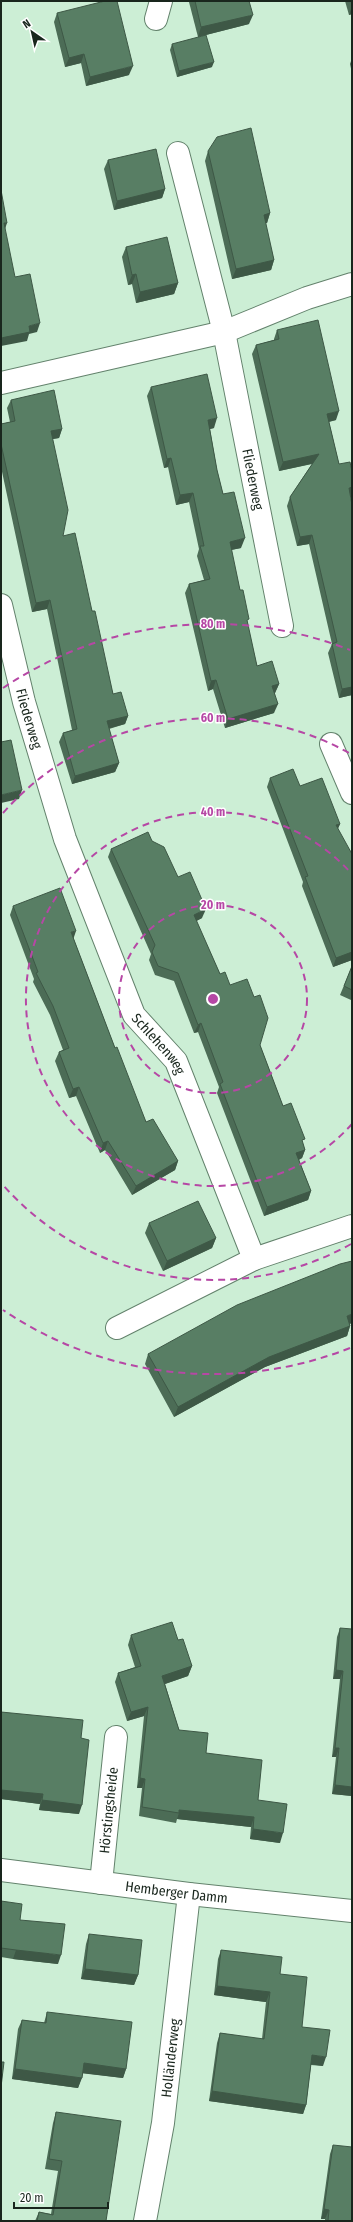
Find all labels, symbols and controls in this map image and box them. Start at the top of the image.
north arrow [12,12,52,52]
text: N [20,17,33,31]
street label: Fliederweg [239,447,268,512]
text: 80 m [201,617,225,631]
street label: Fliederweg [13,687,46,751]
text: 60 m [201,711,225,725]
text: 40 m [201,805,225,819]
text: 20 m [200,898,225,912]
centre of rings [206,992,220,1006]
street label: Schlehenweg [128,1010,189,1077]
street label: Hörstingsheide [96,1766,121,1854]
street label: Hemberger Damm [124,1877,229,1907]
street label: Holländerweg [157,2017,183,2099]
scale bar [14,2184,108,2210]
text: 20 m [20,2191,44,2205]

